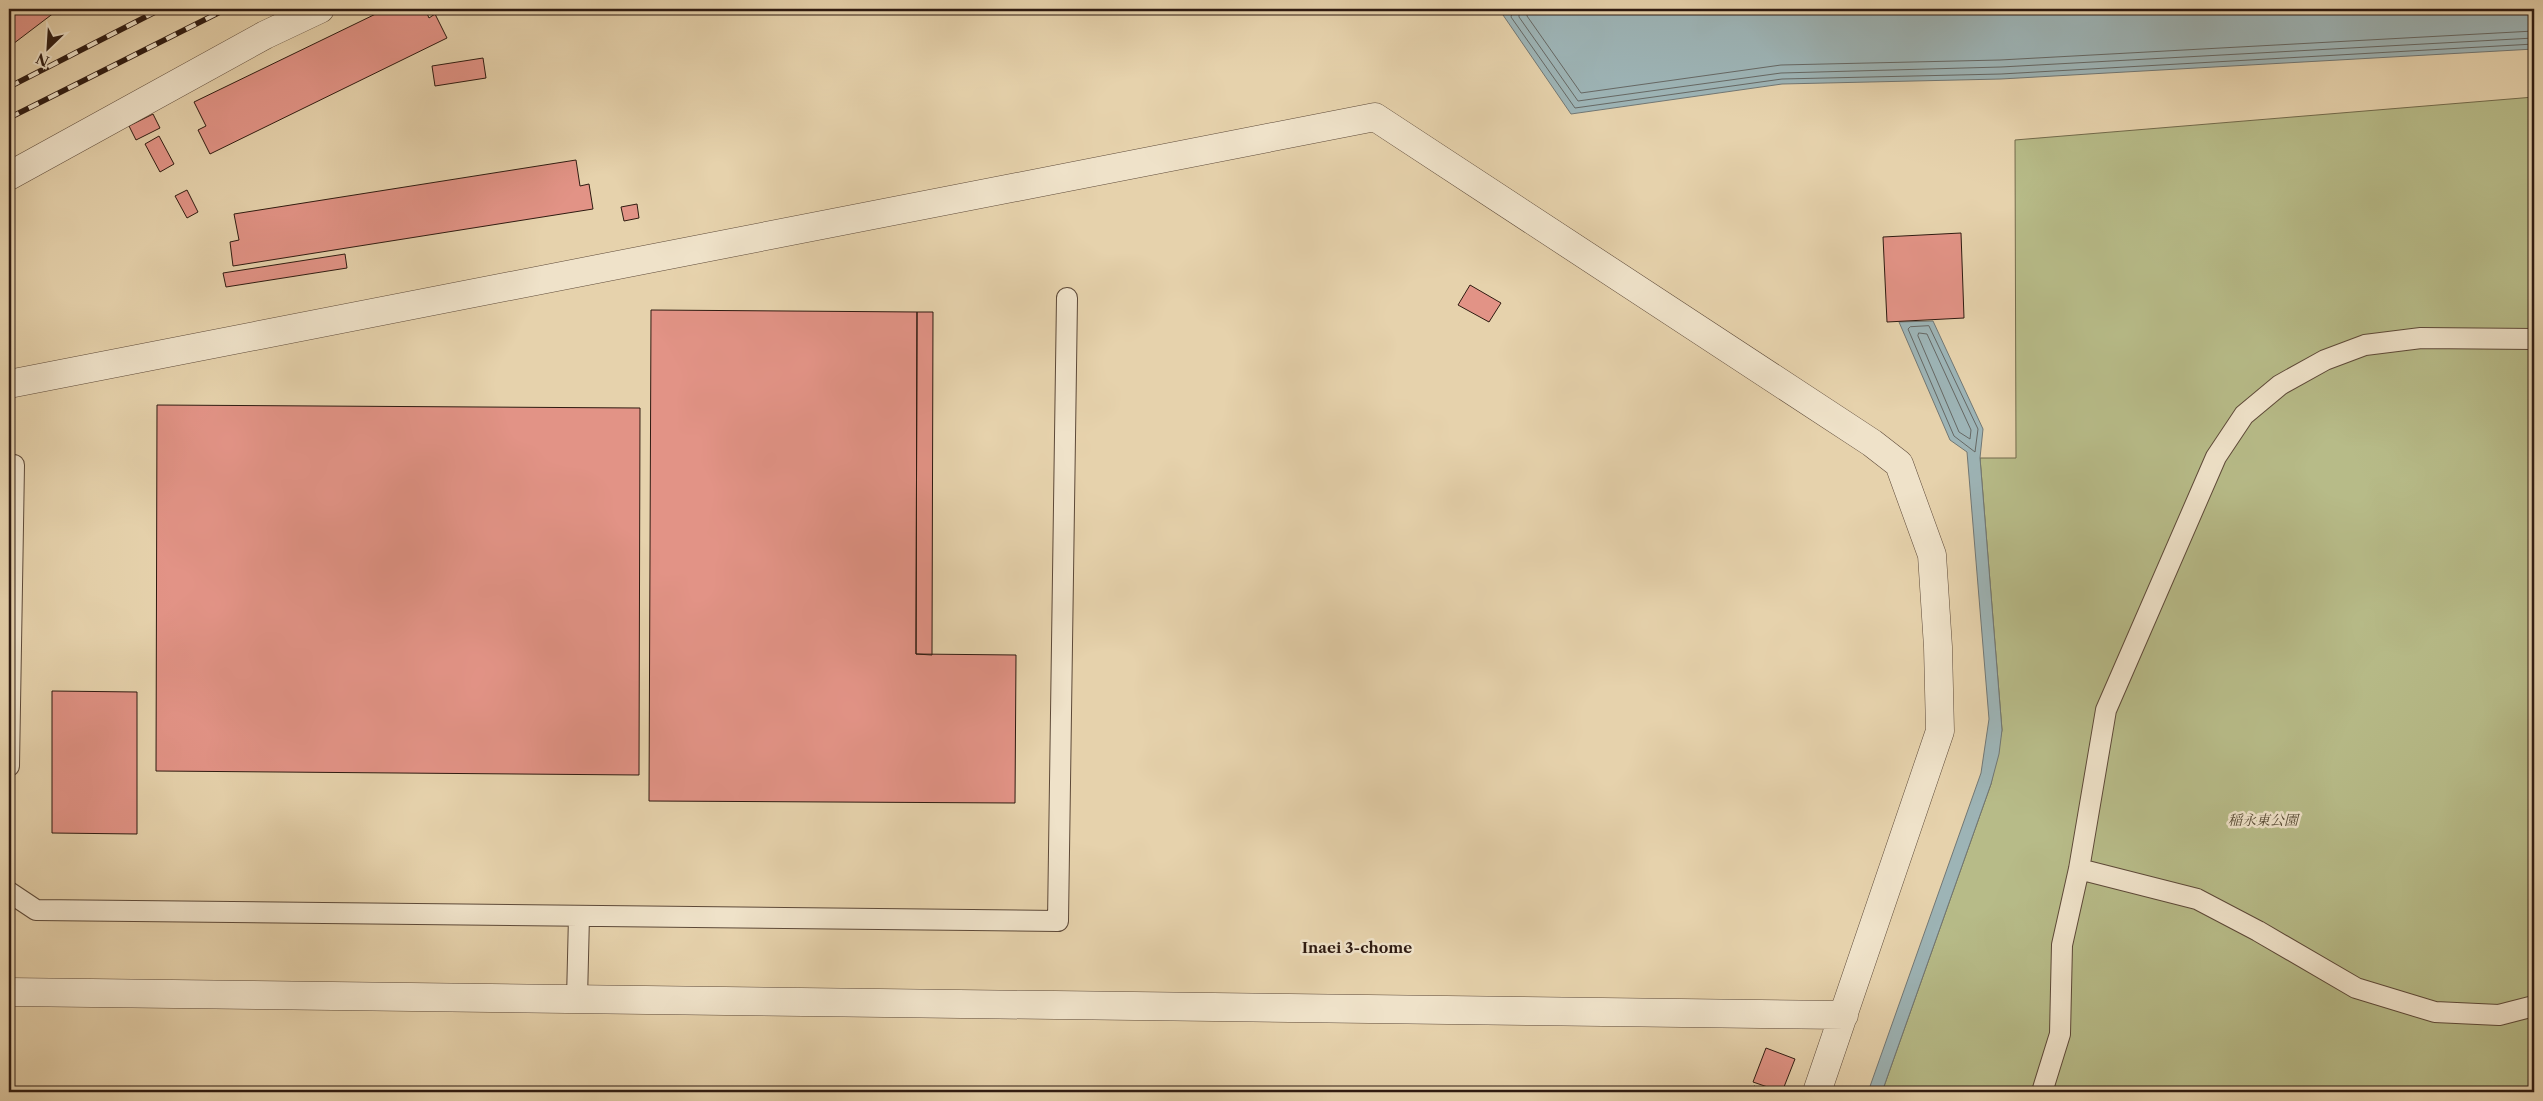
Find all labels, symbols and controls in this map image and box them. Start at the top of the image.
north arrow [22,22,72,72]
text: N [33,49,52,71]
park label: 稲永東公園 [2228,811,2300,829]
district label: Inaei 3-chome [1302,938,1412,957]

